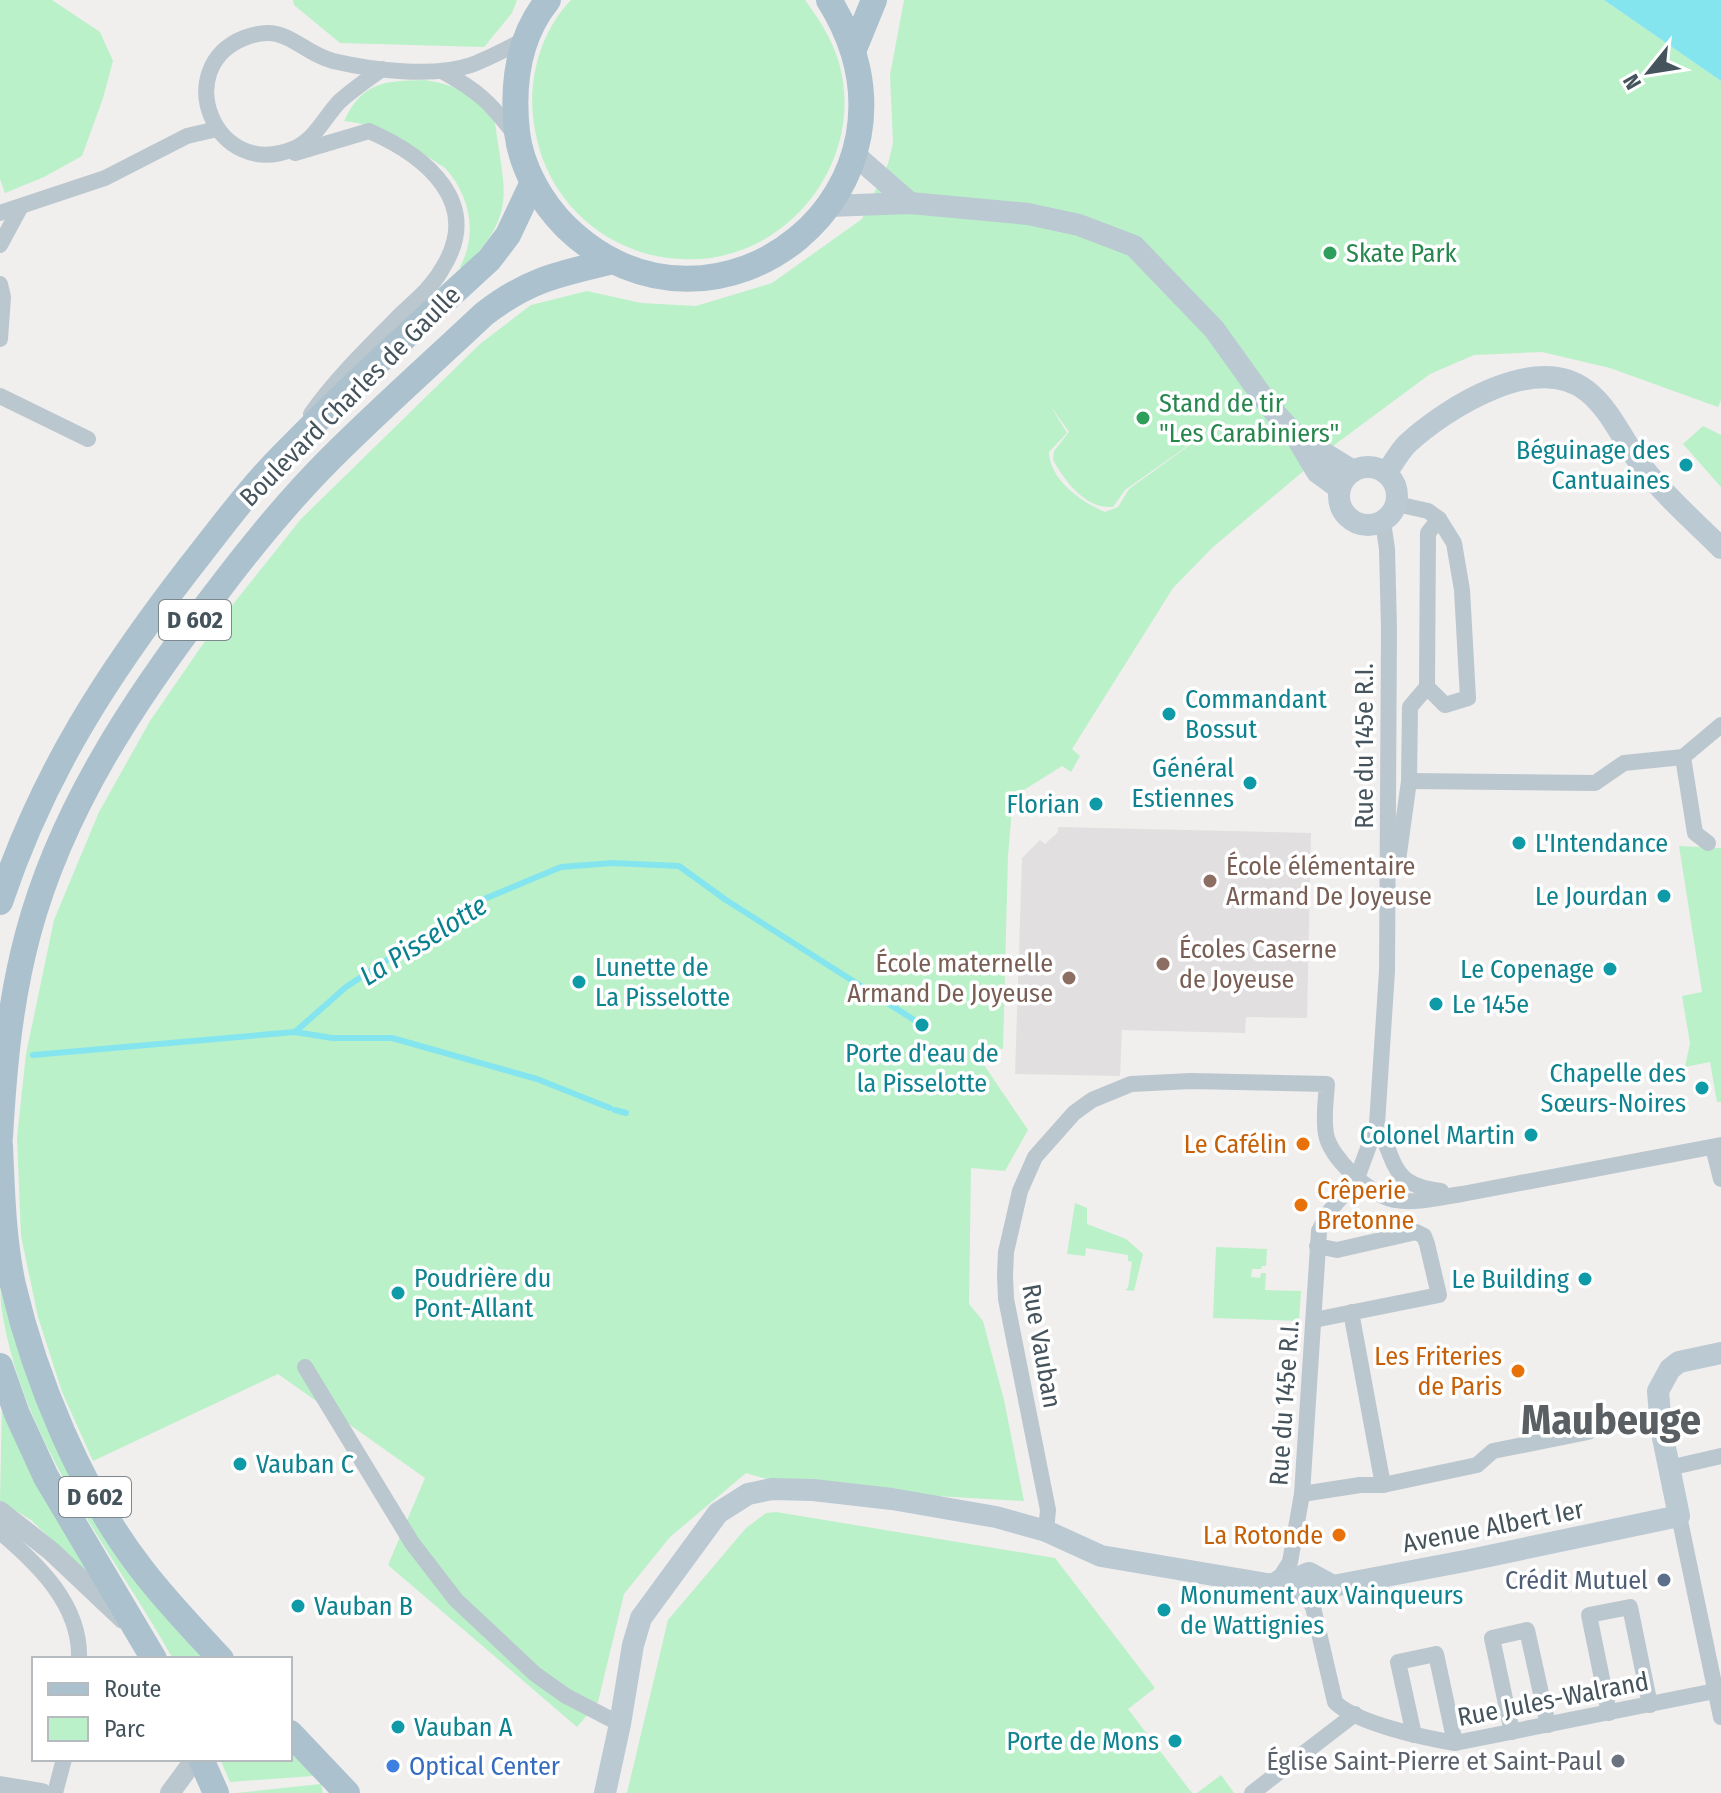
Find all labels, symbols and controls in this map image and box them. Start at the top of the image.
north arrow [1609,32,1689,112]
text: N [1617,69,1647,94]
place label: Skate Park [1346,238,1457,269]
marker: Skate Park [1321,244,1339,262]
street label: Boulevard Charles de Gaulle [234,280,467,513]
place label: Stand de tir "Les Carabiniers" [1159,388,1339,449]
marker: Stand de tir "Les Carabiniers" [1134,409,1152,427]
place label: Béguinage des Cantuaines [1516,435,1670,496]
marker: Béguinage des Cantuaines [1677,456,1695,474]
road number: D 602 [159,600,231,640]
street label: Rue du 145e R.I. [1349,663,1380,829]
place label: Commandant Bossut [1185,684,1327,745]
marker: Commandant Bossut [1160,705,1178,723]
place label: Général Estiennes [1132,753,1234,814]
marker: Général Estiennes [1241,774,1259,792]
place label: Florian [1006,789,1080,820]
marker: Florian [1087,795,1105,813]
place label: L'Intendance [1535,828,1668,859]
marker: L'Intendance [1510,834,1528,852]
place label: École élémentaire Armand De Joyeuse [1226,851,1432,912]
marker: École élémentaire Armand De Joyeuse [1201,872,1219,890]
place label: Le Jourdan [1535,881,1648,912]
marker: Le Jourdan [1655,887,1673,905]
water label: La Pisselotte [354,888,493,992]
place label: Écoles Caserne de Joyeuse [1179,934,1337,995]
place label: École maternelle Armand De Joyeuse [847,948,1053,1009]
place label: Lunette de La Pisselotte [595,952,730,1013]
place label: Le Copenage [1460,954,1594,985]
marker: Écoles Caserne de Joyeuse [1154,955,1172,973]
marker: Le Copenage [1601,960,1619,978]
marker: École maternelle Armand De Joyeuse [1060,969,1078,987]
marker: Lunette de La Pisselotte [570,973,588,991]
place label: Le 145e [1452,989,1529,1020]
marker: Le 145e [1427,995,1445,1013]
marker: Porte d'eau de la Pisselotte [913,1016,931,1034]
place label: Porte d'eau de la Pisselotte [845,1038,999,1099]
place label: Chapelle des Sœurs-Noires [1541,1058,1686,1119]
marker: Chapelle des Sœurs-Noires [1693,1079,1711,1097]
place label: Colonel Martin [1360,1120,1515,1151]
marker: Colonel Martin [1522,1126,1540,1144]
place label: Le Cafélin [1184,1129,1287,1160]
marker: Le Cafélin [1294,1135,1312,1153]
place label: Crêperie Bretonne [1317,1175,1414,1236]
marker: Crêperie Bretonne [1292,1196,1310,1214]
place label: Poudrière du Pont-Allant [414,1263,551,1324]
place label: Le Building [1452,1264,1570,1295]
marker: Le Building [1576,1270,1594,1288]
street label: Rue Vauban [1015,1282,1068,1410]
marker: Poudrière du Pont-Allant [389,1284,407,1302]
street label: Rue du 145e R.I. [1263,1319,1306,1487]
place label: Les Friteries de Paris [1374,1341,1502,1402]
marker: Les Friteries de Paris [1509,1362,1527,1380]
district label: Maubeuge [1521,1395,1701,1445]
place label: Vauban C [256,1449,354,1480]
marker: Vauban C [231,1455,249,1473]
road number: D 602 [59,1477,131,1517]
street label: Avenue Albert Ier [1400,1494,1586,1559]
place label: La Rotonde [1203,1520,1323,1551]
marker: La Rotonde [1330,1526,1348,1544]
place label: Crédit Mutuel [1505,1565,1648,1596]
marker: Crédit Mutuel [1655,1571,1673,1589]
place label: Monument aux Vainqueurs de Wattignies [1180,1580,1463,1641]
place label: Vauban B [314,1591,413,1622]
marker: Vauban B [289,1597,307,1615]
marker: Monument aux Vainqueurs de Wattignies [1155,1601,1173,1619]
legend [32,1657,292,1761]
street label: Rue Jules-Walrand [1455,1666,1651,1733]
text: Route [104,1675,161,1703]
place label: Vauban A [414,1712,513,1743]
text: Parc [104,1715,145,1743]
marker: Vauban A [389,1718,407,1736]
place label: Porte de Mons [1007,1726,1159,1757]
marker: Porte de Mons [1166,1732,1184,1750]
place label: Église Saint-Pierre et Saint-Paul [1266,1746,1602,1777]
place label: Optical Center [409,1751,560,1782]
marker: Église Saint-Pierre et Saint-Paul [1609,1752,1627,1770]
marker: Optical Center [384,1757,402,1775]

